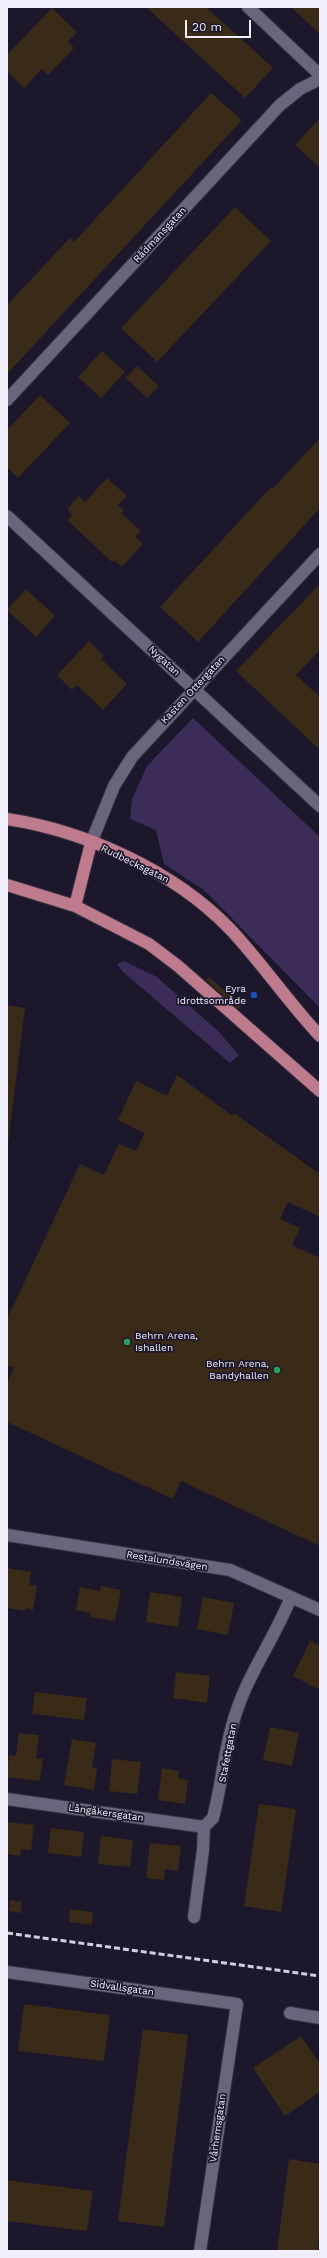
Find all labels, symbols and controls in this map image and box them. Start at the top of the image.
scale bar [187,12,253,38]
text: 20 m [192,20,222,34]
street label: Rådmansgatan [131,205,189,265]
street label: Nygatan [146,643,182,679]
street label: Kasten Ottergatan [158,654,228,726]
street label: Rudbecksgatan [99,842,171,886]
place label: Eyra Idrottsområde [177,983,246,1006]
marker: Eyra Idrottsområde [249,990,259,1000]
place label: Behrn Arena, Ishallen [135,1330,198,1354]
marker: Behrn Arena, Ishallen [122,1337,132,1347]
place label: Behrn Arena, Bandyhallen [206,1358,269,1382]
marker: Behrn Arena, Bandyhallen [272,1365,282,1375]
street label: Restalundsvägen [125,1549,209,1573]
street label: Stafettgatan [216,1722,240,1784]
street label: Långåkersgatan [68,1802,144,1824]
street label: Sidvallsgatan [89,1978,155,1998]
street label: Vårhemsgatan [207,2093,229,2163]

